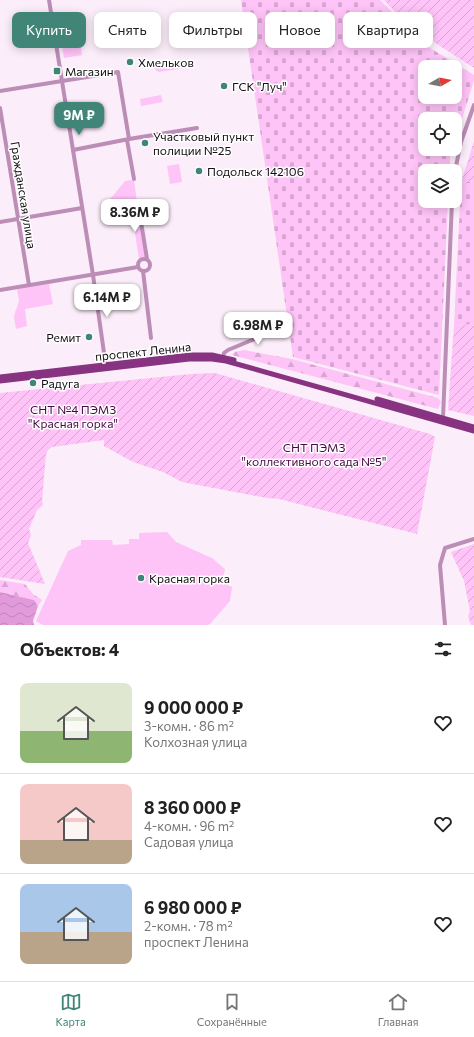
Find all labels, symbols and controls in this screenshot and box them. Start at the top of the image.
chip: Купить [12,12,86,48]
chip: Снять [94,12,161,48]
chip: Фильтры [169,12,257,48]
chip: Новое [265,12,335,48]
chip: Квартира [343,12,433,48]
place label: Хмельков [138,55,194,69]
marker: Хмельков [125,57,135,67]
north arrow [418,60,462,104]
map controls [418,60,462,208]
place label: Магазин [65,64,114,78]
marker: Магазин [52,66,62,76]
place label: ГСК "Луч" [232,79,287,93]
marker: ГСК "Луч" [219,81,229,91]
pin: 9M ₽ [55,102,103,136]
text: 9M ₽ [63,107,95,123]
button: locate [418,112,462,156]
place label: Участковый пункт полиции №25 [153,129,254,157]
marker: Участковый пункт полиции №25 [140,138,150,148]
street label: Гражданская улица [9,140,39,250]
place label: Подольск 142106 [207,164,304,178]
button: layers [418,164,462,208]
marker: Подольск 142106 [194,166,204,176]
pin: 8.36M ₽ [98,199,172,233]
text: 8.36M ₽ [110,204,160,220]
pin: 6.14M ₽ [70,284,144,318]
text: 6.14M ₽ [83,289,131,305]
pin: 6.98M ₽ [221,312,295,346]
text: 6.98M ₽ [233,317,283,333]
place label: Ремит [46,330,81,344]
marker: Ремит [84,332,94,342]
street label: проспект Ленина [94,339,192,363]
place label: Радуга [41,376,79,390]
marker: Радуга [28,378,38,388]
park label: СНТ №4 ПЭМЗ "Красная горка" [28,402,118,430]
park label: СНТ ПЭМЗ "коллективного сада №5" [242,440,386,468]
place label: Красная горка [149,571,230,585]
marker: Красная горка [136,573,146,583]
icon: filters [432,638,454,660]
text: Объектов: 4 [20,639,119,660]
text: 9 000 000 ₽ [144,697,243,718]
icon: home [52,699,100,747]
icon: heart [432,712,454,734]
text: 3-комн. · 86 m² [144,718,234,734]
text: Колхозная улица [144,734,247,750]
text: 8 360 000 ₽ [144,797,241,818]
icon: home [52,800,100,848]
icon: heart [432,813,454,835]
text: 4-комн. · 96 m² [144,818,234,834]
text: Садовая улица [144,834,234,850]
text: 6 980 000 ₽ [144,897,242,918]
icon: home [52,900,100,948]
icon: heart [432,913,454,935]
text: 2-комн. · 78 m² [144,918,233,934]
text: проспект Ленина [144,934,249,950]
tab: Карта [55,991,86,1028]
tab: Сохранённые [197,991,267,1028]
tab: Главная [378,991,419,1028]

